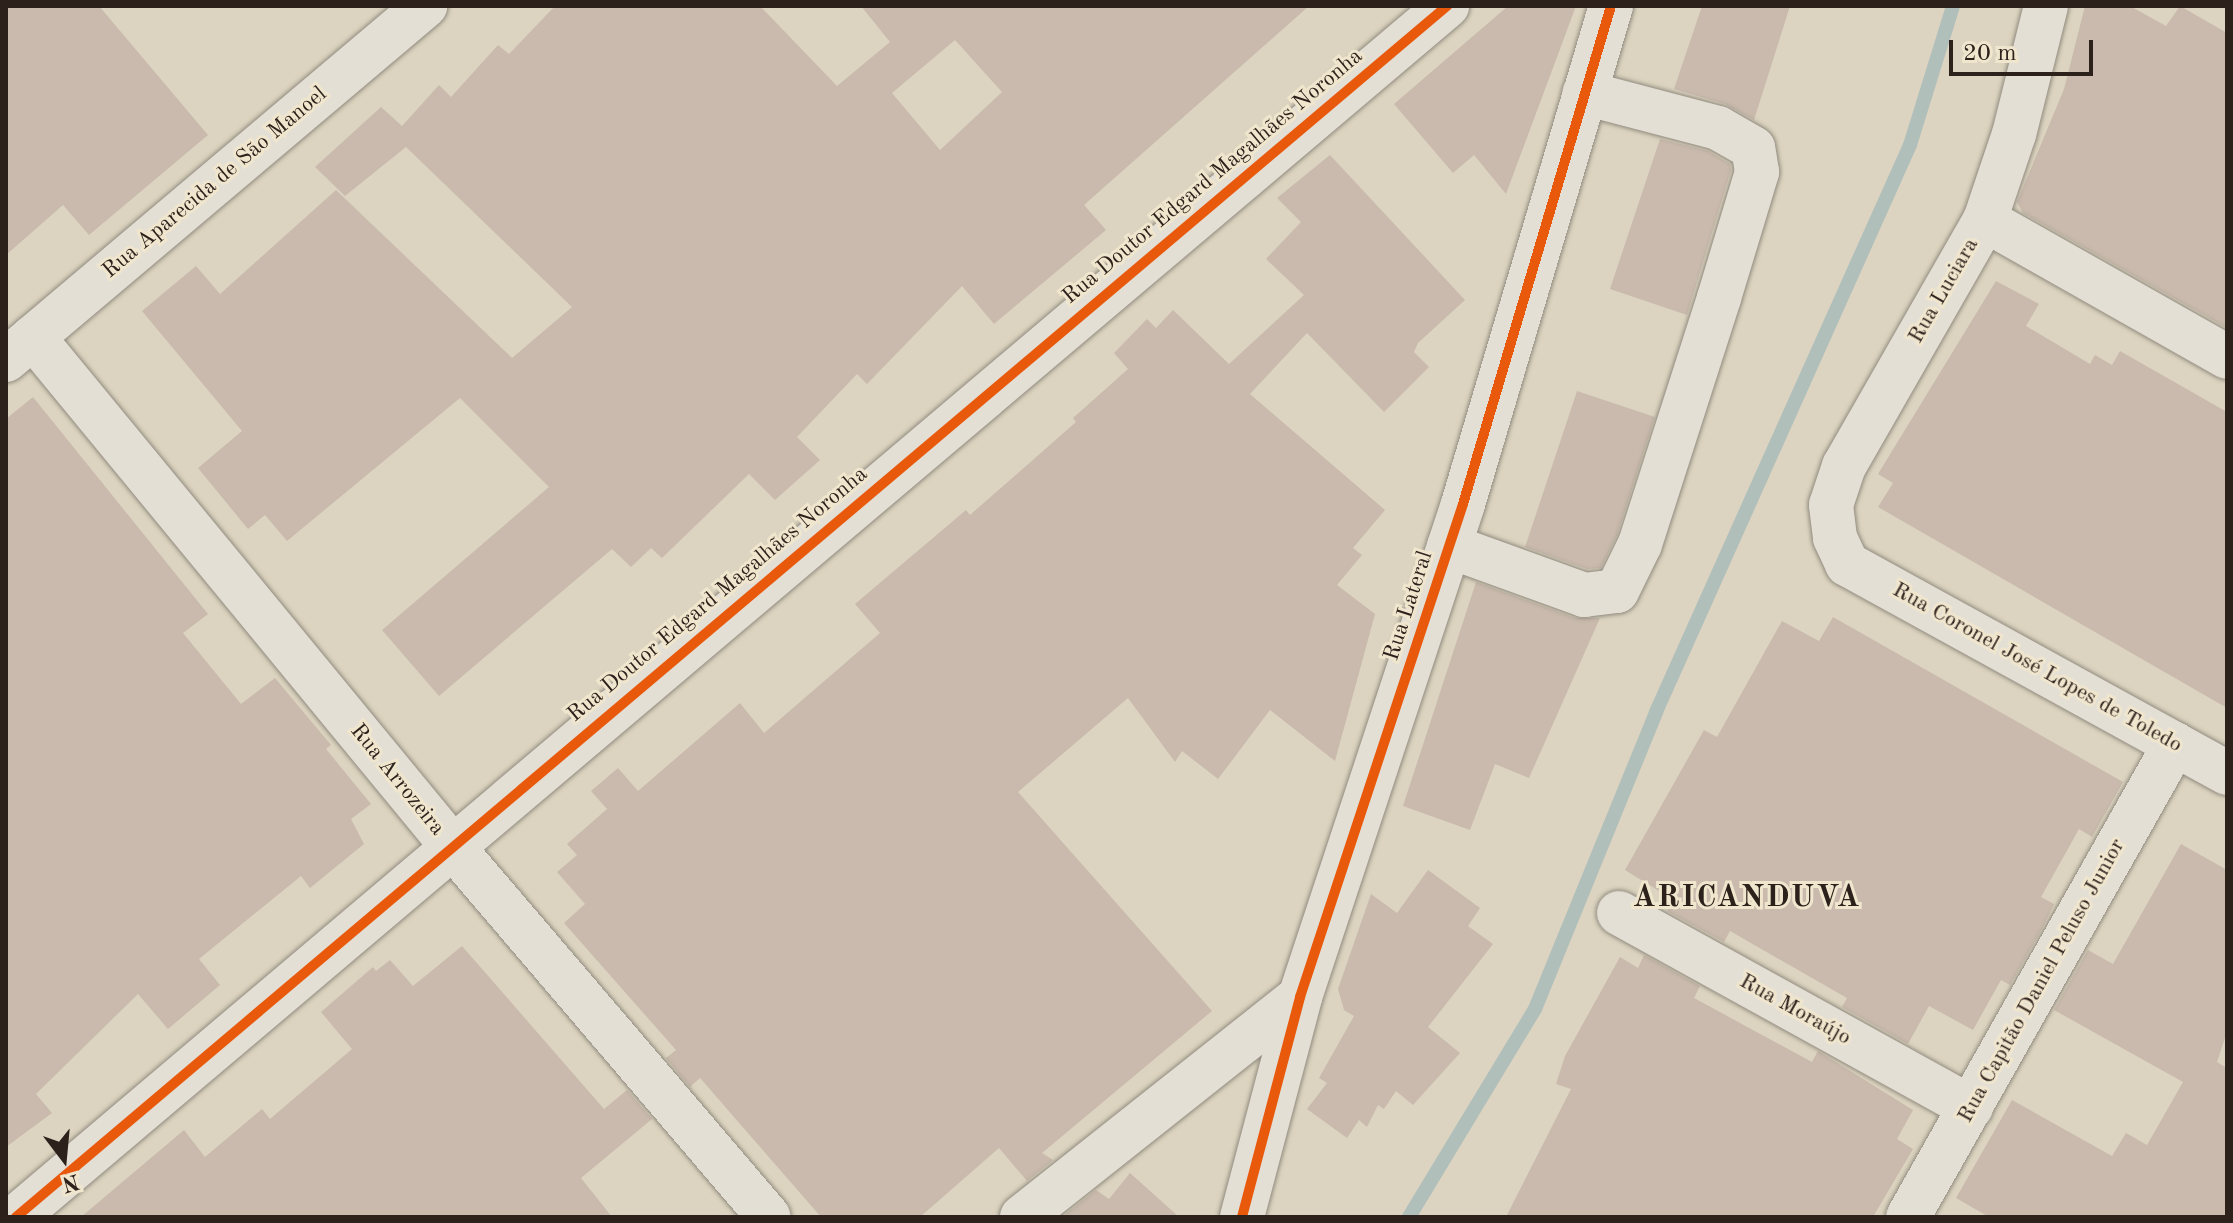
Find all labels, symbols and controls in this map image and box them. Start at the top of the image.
scale bar [1953,24,2097,74]
text: 20 m [1963,42,2017,66]
street label: Rua Doutor Edgard Magalhães Noronha [1058,44,1368,310]
street label: Rua Aparecida de São Manoel [98,82,332,284]
street label: Rua Luciara [1903,234,1985,348]
street label: Rua Doutor Edgard Magalhães Noronha [563,462,873,728]
street label: Rua Lateral [1379,548,1439,664]
street label: Rua Coronel José Lopes de Toledo [1888,577,2186,759]
street label: Rua Arrozeira [344,719,450,841]
street label: Rua Capitão Daniel Peluso Junior [1953,834,2131,1128]
district label: ARICANDUVA [1633,880,1861,916]
street label: Rua Moraújo [1735,969,1855,1051]
north arrow [24,1119,104,1199]
text: N [60,1169,82,1195]

